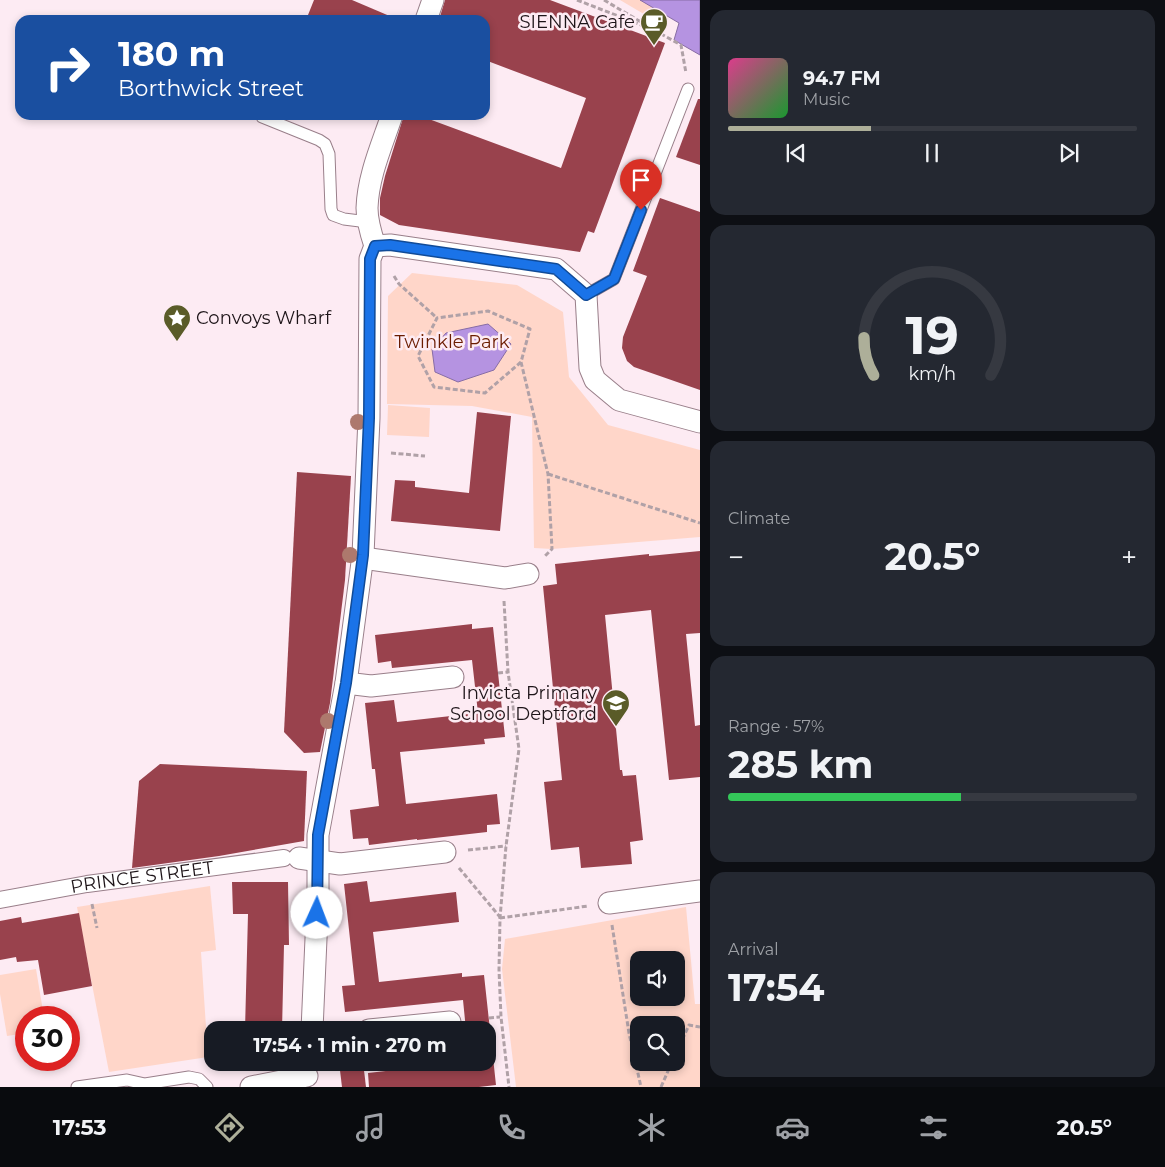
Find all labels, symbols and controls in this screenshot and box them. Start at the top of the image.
cafe icon: SIENNA Cafe [639,7,669,46]
place label: SIENNA Cafe [520,11,635,33]
text: 180 m [118,32,225,75]
icon: right [35,35,100,100]
text: 94.7 FM [803,67,881,90]
text: Borthwick Street [118,75,304,102]
text: Music [803,90,850,109]
icon: previous [782,139,810,167]
icon: pause [918,139,946,167]
icon: next [1055,139,1083,167]
pin [620,159,662,210]
icon: arrive [627,166,655,194]
place icon: Convoys Wharf [162,303,192,342]
text: 19 [906,304,959,367]
place label: Convoys Wharf [196,307,332,329]
park label: Twinkle Park [395,331,510,353]
text: km/h [909,363,956,384]
text: Climate [728,509,790,528]
text: 20.5° [885,533,980,580]
text: − [728,540,744,574]
text: + [1121,540,1137,574]
place label: Invicta Primary School Deptford [450,682,597,725]
school or university icon: Invicta Primary School Deptford [601,688,631,727]
text: Range · 57% [728,717,824,736]
text: 285 km [728,741,873,788]
street label: PRINCE STREET [69,856,216,898]
position arrow [290,886,342,938]
text: Arrival [728,940,778,959]
map controls [630,951,685,1071]
button: sound [630,951,685,1006]
text: 17:54 [728,964,824,1011]
speed limit sign: 30 [15,1006,80,1071]
button: search [630,1016,685,1071]
text: 17:54 · 1 min · 270 m [253,1034,447,1057]
icon: directions [212,1110,247,1145]
icon: music [353,1110,388,1145]
icon: phone [494,1110,529,1145]
icon: climate [634,1110,669,1145]
icon: car [775,1110,810,1145]
icon: filters [916,1110,951,1145]
text: 17:53 [53,1114,106,1141]
text: 20.5° [1056,1114,1112,1141]

